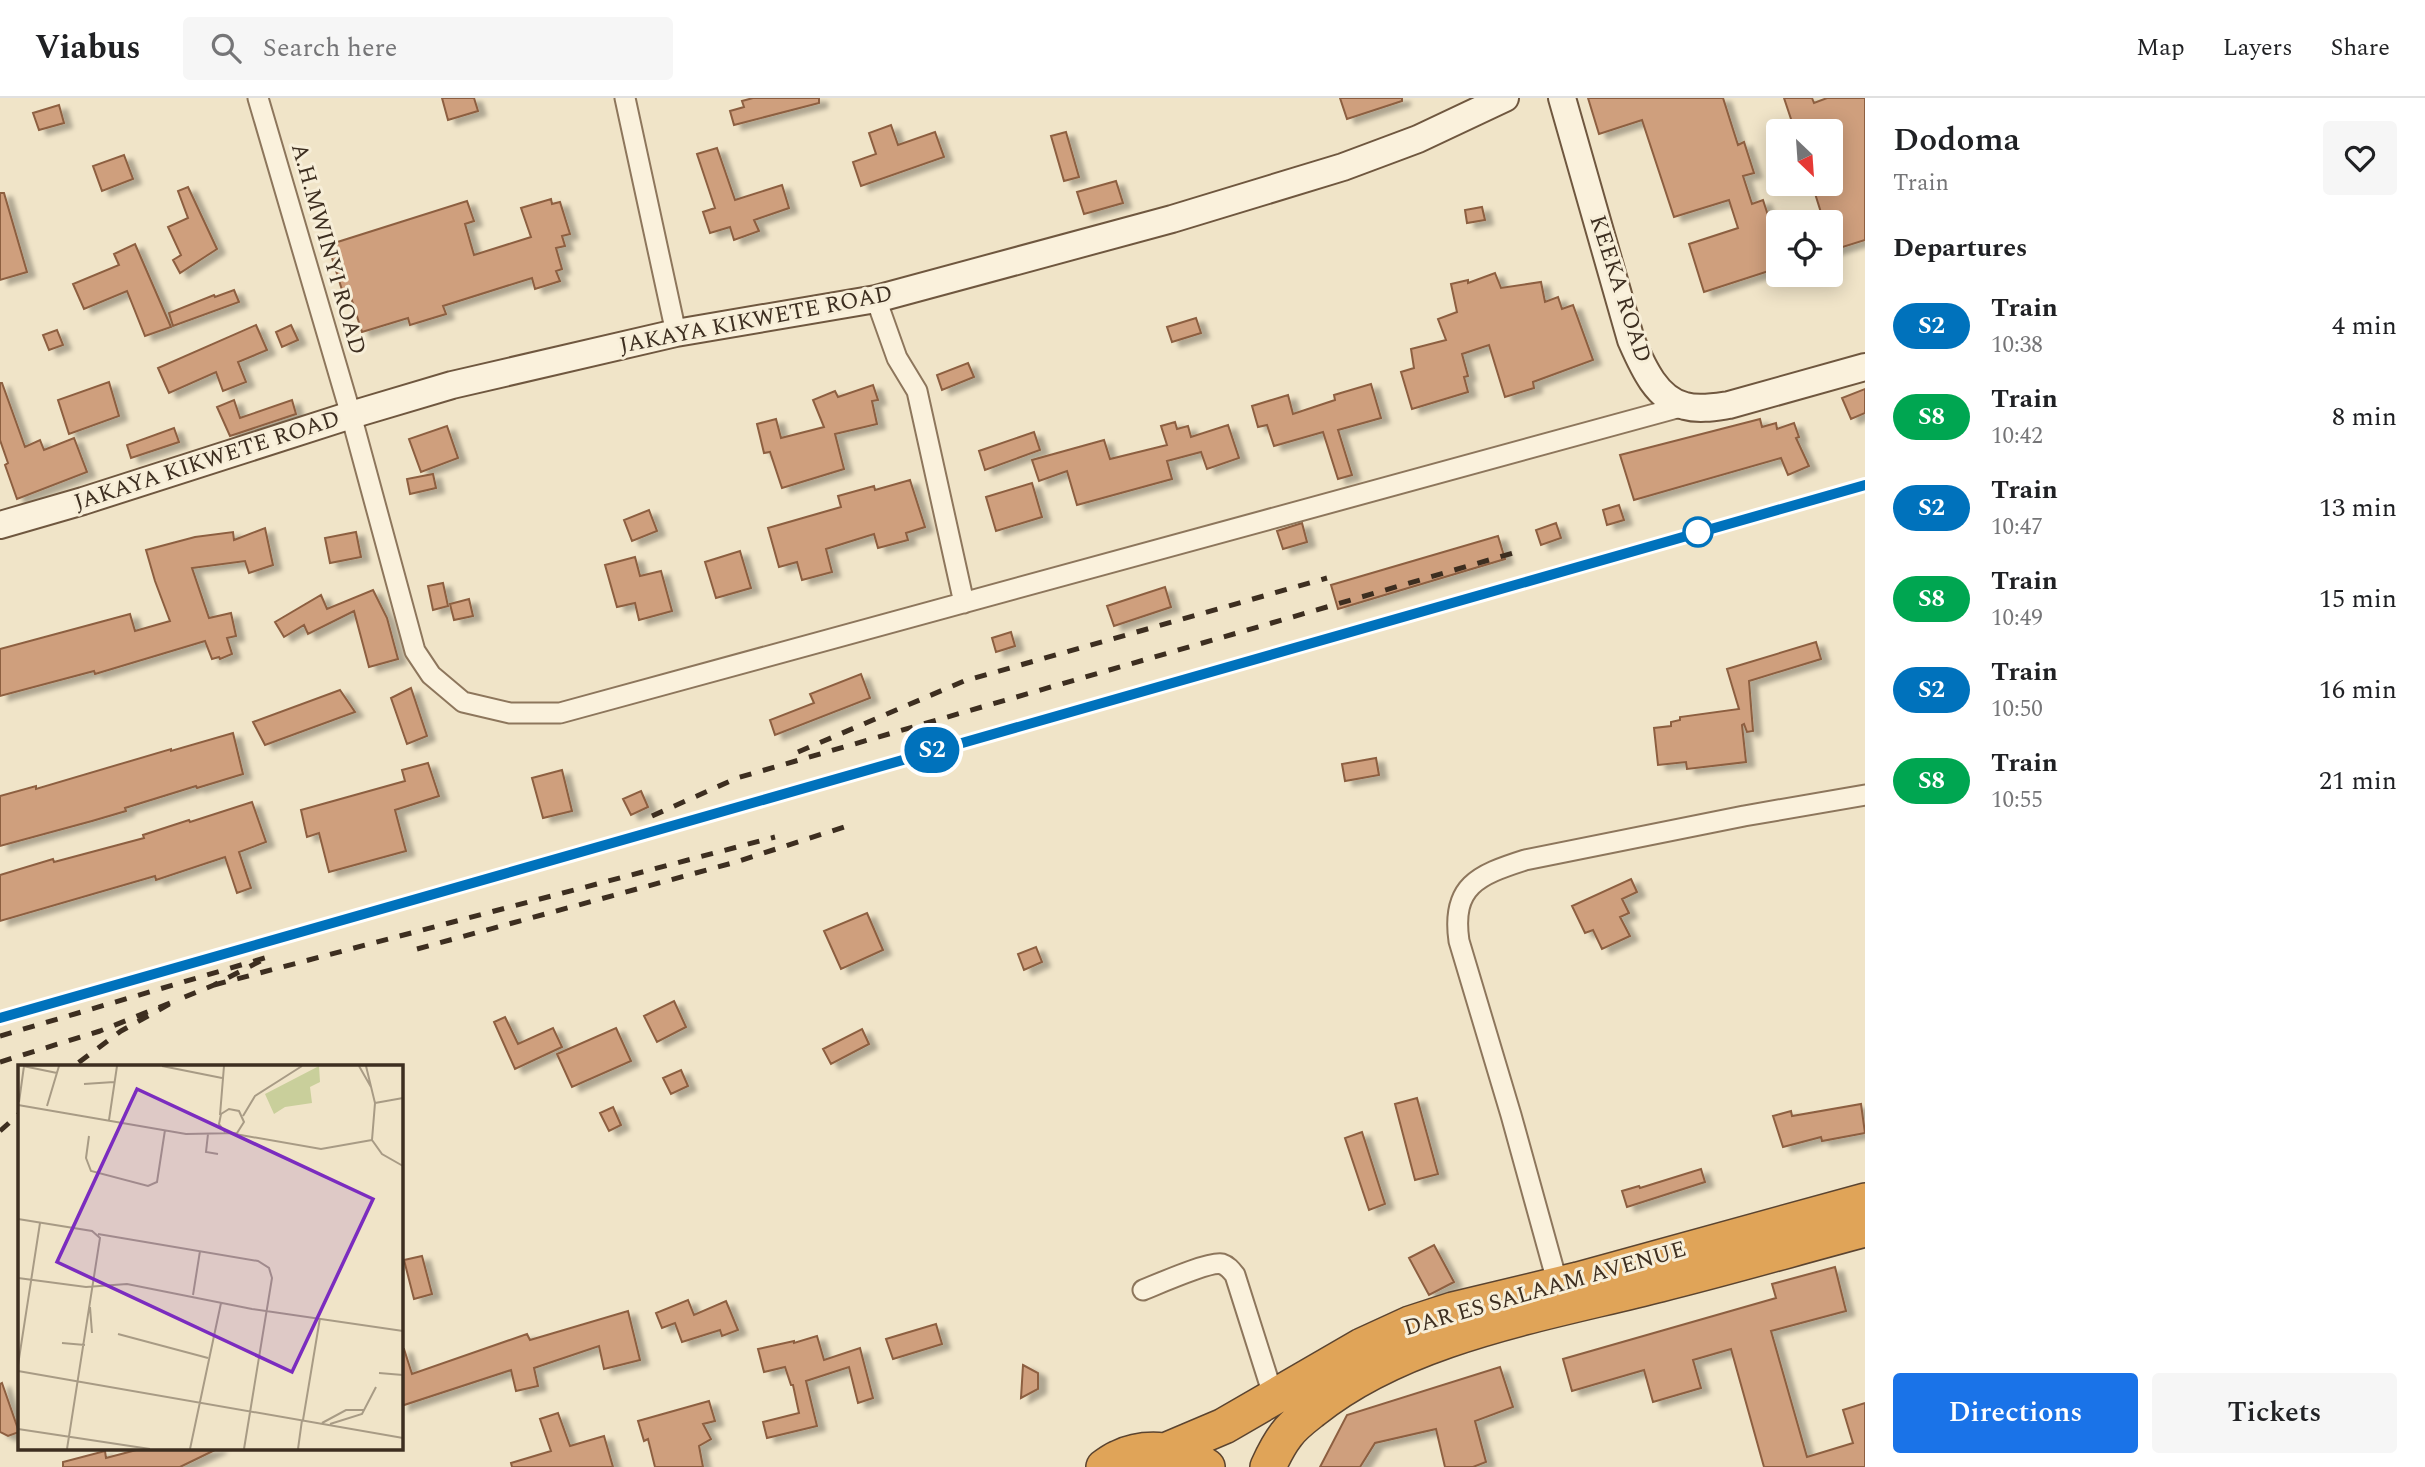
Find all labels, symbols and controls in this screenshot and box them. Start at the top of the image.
search box [183,17,673,80]
text: Viabus [35,23,141,73]
text: Search here [263,28,397,68]
icon: search [207,29,245,67]
text: Map [2136,30,2185,66]
text: Layers [2223,30,2293,66]
text: Share [2331,30,2390,66]
text: Dodoma [1893,115,2020,165]
north arrow [1766,119,1843,196]
map controls [1766,119,1843,287]
button: heart [2323,121,2397,195]
street label: A.H.MWINYI ROAD [281,139,375,359]
text: Train [1893,166,1949,201]
button: locate [1766,210,1843,287]
street label: KEEKA ROAD [1580,211,1660,367]
text: Departures [1893,228,2027,268]
street label: JAKAYA KIKWETE ROAD [616,276,896,364]
text: Train [1991,288,2058,328]
text: 4 min [2332,306,2397,346]
text: S2 [1918,308,1945,344]
text: 10:38 [1991,328,2043,363]
text: Train [1991,379,2058,419]
text: 8 min [2332,397,2397,437]
text: S8 [1918,399,1945,435]
street label: JAKAYA KIKWETE ROAD [69,401,345,521]
text: 10:42 [1991,419,2043,454]
text: Train [1991,470,2058,510]
text: 13 min [2319,488,2397,528]
text: S2 [1918,490,1945,526]
text: 10:47 [1991,510,2043,545]
unlabelled marker [1683,517,1713,547]
text: Train [1991,561,2058,601]
text: 15 min [2319,579,2397,619]
text: S8 [1918,581,1945,617]
text: 10:49 [1991,601,2043,636]
text: Train [1991,652,2058,692]
text: 16 min [2319,670,2397,710]
text: S2 [1918,672,1945,708]
text: 10:50 [1991,692,2043,727]
line badge: S2 [900,727,964,773]
text: S2 [918,732,946,768]
text: Train [1991,743,2058,783]
text: 21 min [2319,761,2397,801]
text: S8 [1918,763,1945,799]
text: 10:55 [1991,783,2043,818]
inset map [18,1065,402,1450]
street label: DAR ES SALAAM AVENUE [1400,1232,1690,1346]
button: Directions [1893,1373,2138,1453]
button: Tickets [2152,1373,2397,1453]

